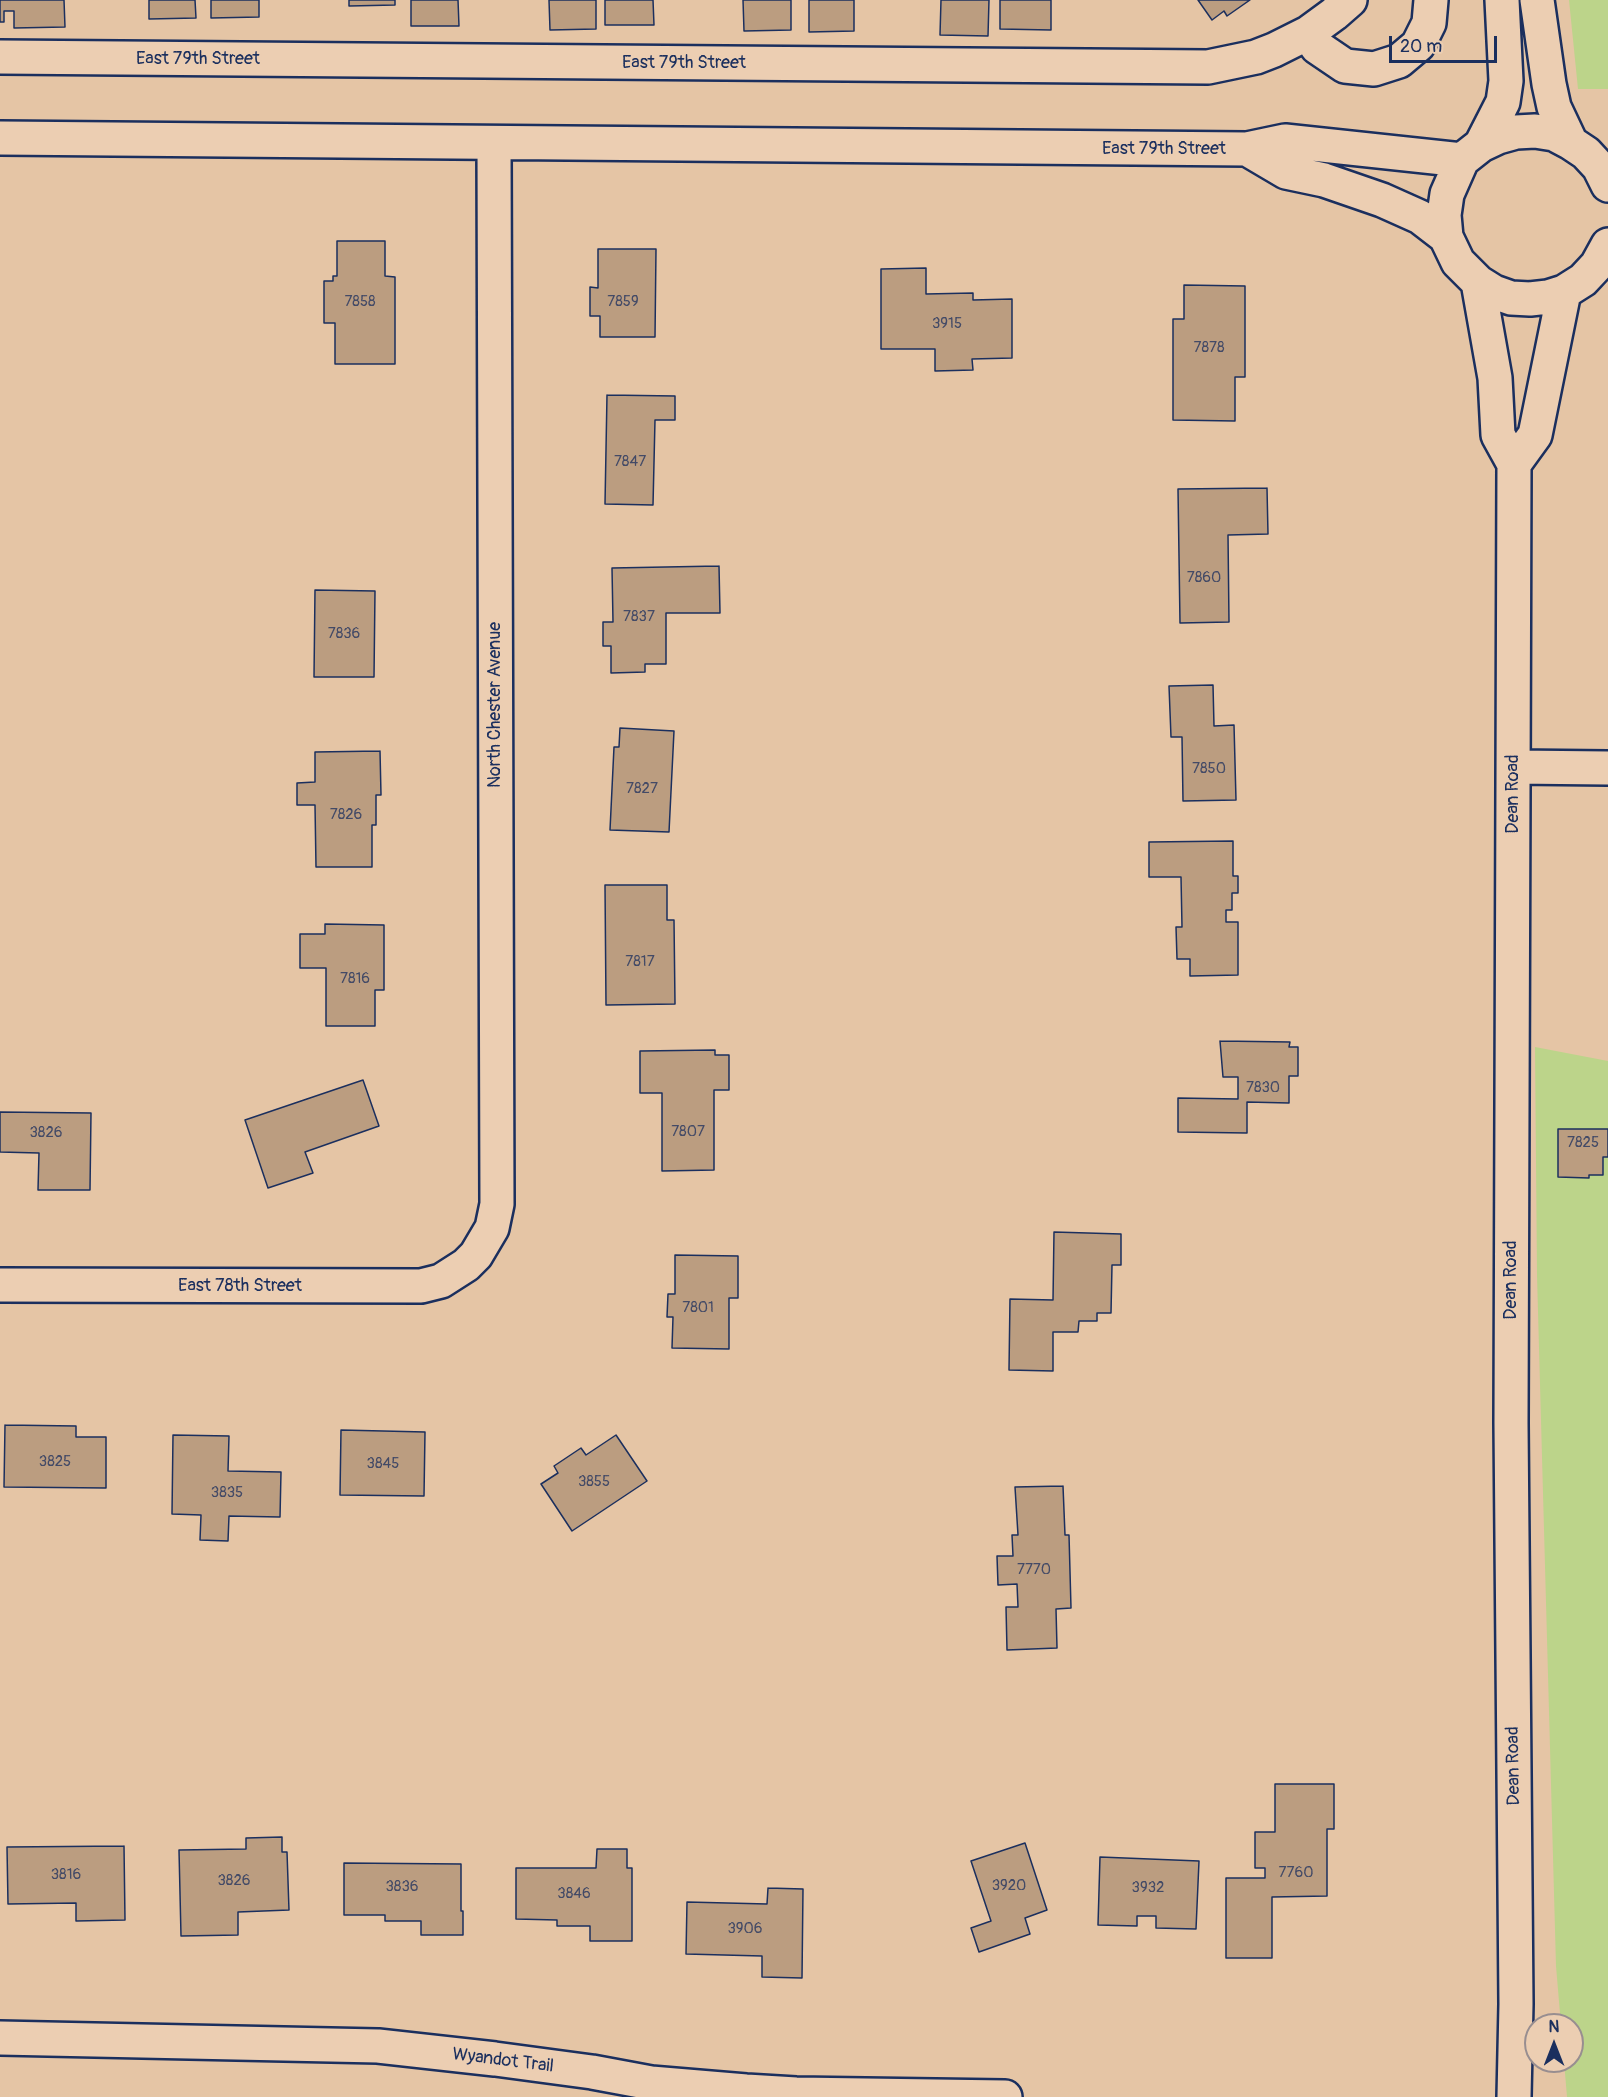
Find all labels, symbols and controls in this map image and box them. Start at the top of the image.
scale bar [1392,24,1500,62]
text: 20 m [1400,35,1442,58]
street label: East 79th Street [136,48,260,70]
street label: East 79th Street [622,52,746,74]
street label: East 79th Street [1102,138,1226,160]
house number: 7858 [344,293,376,311]
house number: 7859 [607,293,639,311]
house number: 3915 [932,315,962,333]
house number: 7878 [1194,339,1224,357]
house number: 7847 [614,453,646,471]
house number: 7860 [1187,569,1221,587]
house number: 7837 [623,608,655,626]
street label: North Chester Avenue [484,622,506,788]
house number: 7836 [328,625,360,643]
street label: Dean Road [1502,754,1524,834]
house number: 7850 [1192,760,1226,778]
house number: 7827 [626,780,658,798]
house number: 7826 [330,806,362,824]
house number: 7817 [625,953,655,971]
house number: 7816 [340,970,370,988]
house number: 7830 [1246,1079,1280,1097]
house number: 7807 [671,1123,705,1141]
house number: 3826 [29,1124,63,1142]
house number: 7825 [1567,1134,1599,1152]
street label: Dean Road [1500,1240,1522,1320]
street label: East 78th Street [178,1275,302,1297]
house number: 7801 [682,1299,714,1317]
house number: 3825 [39,1453,71,1471]
house number: 3845 [367,1455,399,1473]
house number: 3855 [578,1473,610,1491]
house number: 3835 [211,1484,243,1502]
house number: 7770 [1017,1561,1051,1579]
street label: Dean Road [1503,1726,1525,1806]
house number: 7760 [1279,1864,1313,1882]
house number: 3816 [51,1866,81,1884]
house number: 3826 [217,1872,251,1890]
house number: 3920 [992,1877,1026,1895]
house number: 3836 [385,1878,419,1896]
house number: 3932 [1132,1879,1164,1897]
house number: 3846 [557,1885,591,1903]
house number: 3906 [727,1920,763,1938]
north arrow [1524,2013,1584,2073]
text: N [1549,2017,1559,2037]
street label: Wyandot Trail [451,2044,555,2078]

